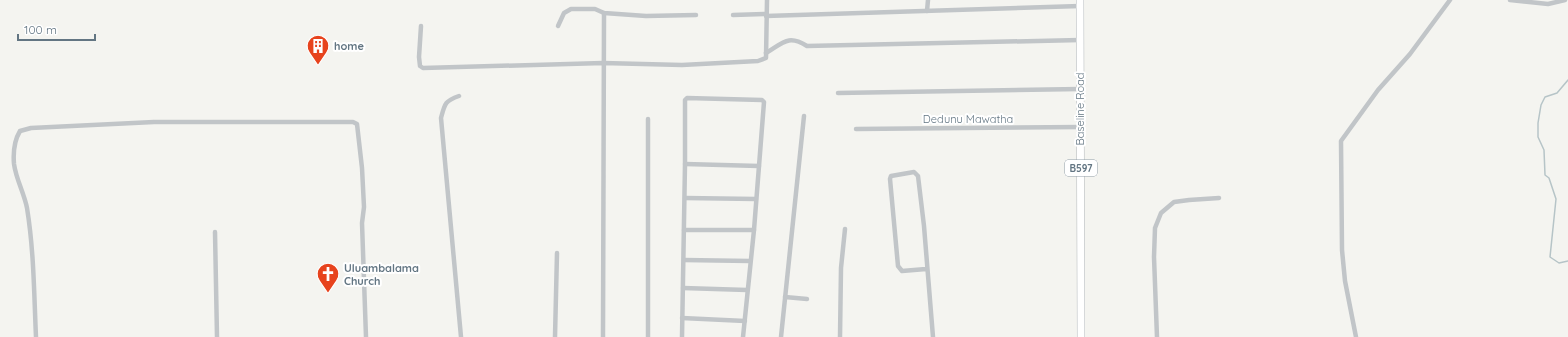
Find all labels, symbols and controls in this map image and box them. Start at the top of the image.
scale bar [18,16,95,42]
text: 100 m [24,22,57,37]
building icon: home [305,33,331,66]
place label: home [334,39,364,53]
street label: Baseline Road [1073,73,1087,145]
street label: Dedunu Mawatha [923,112,1013,126]
road number: B597 [1065,160,1097,176]
church icon: Uluambalama Church [315,261,341,294]
place label: Uluambalama Church [344,261,419,288]

